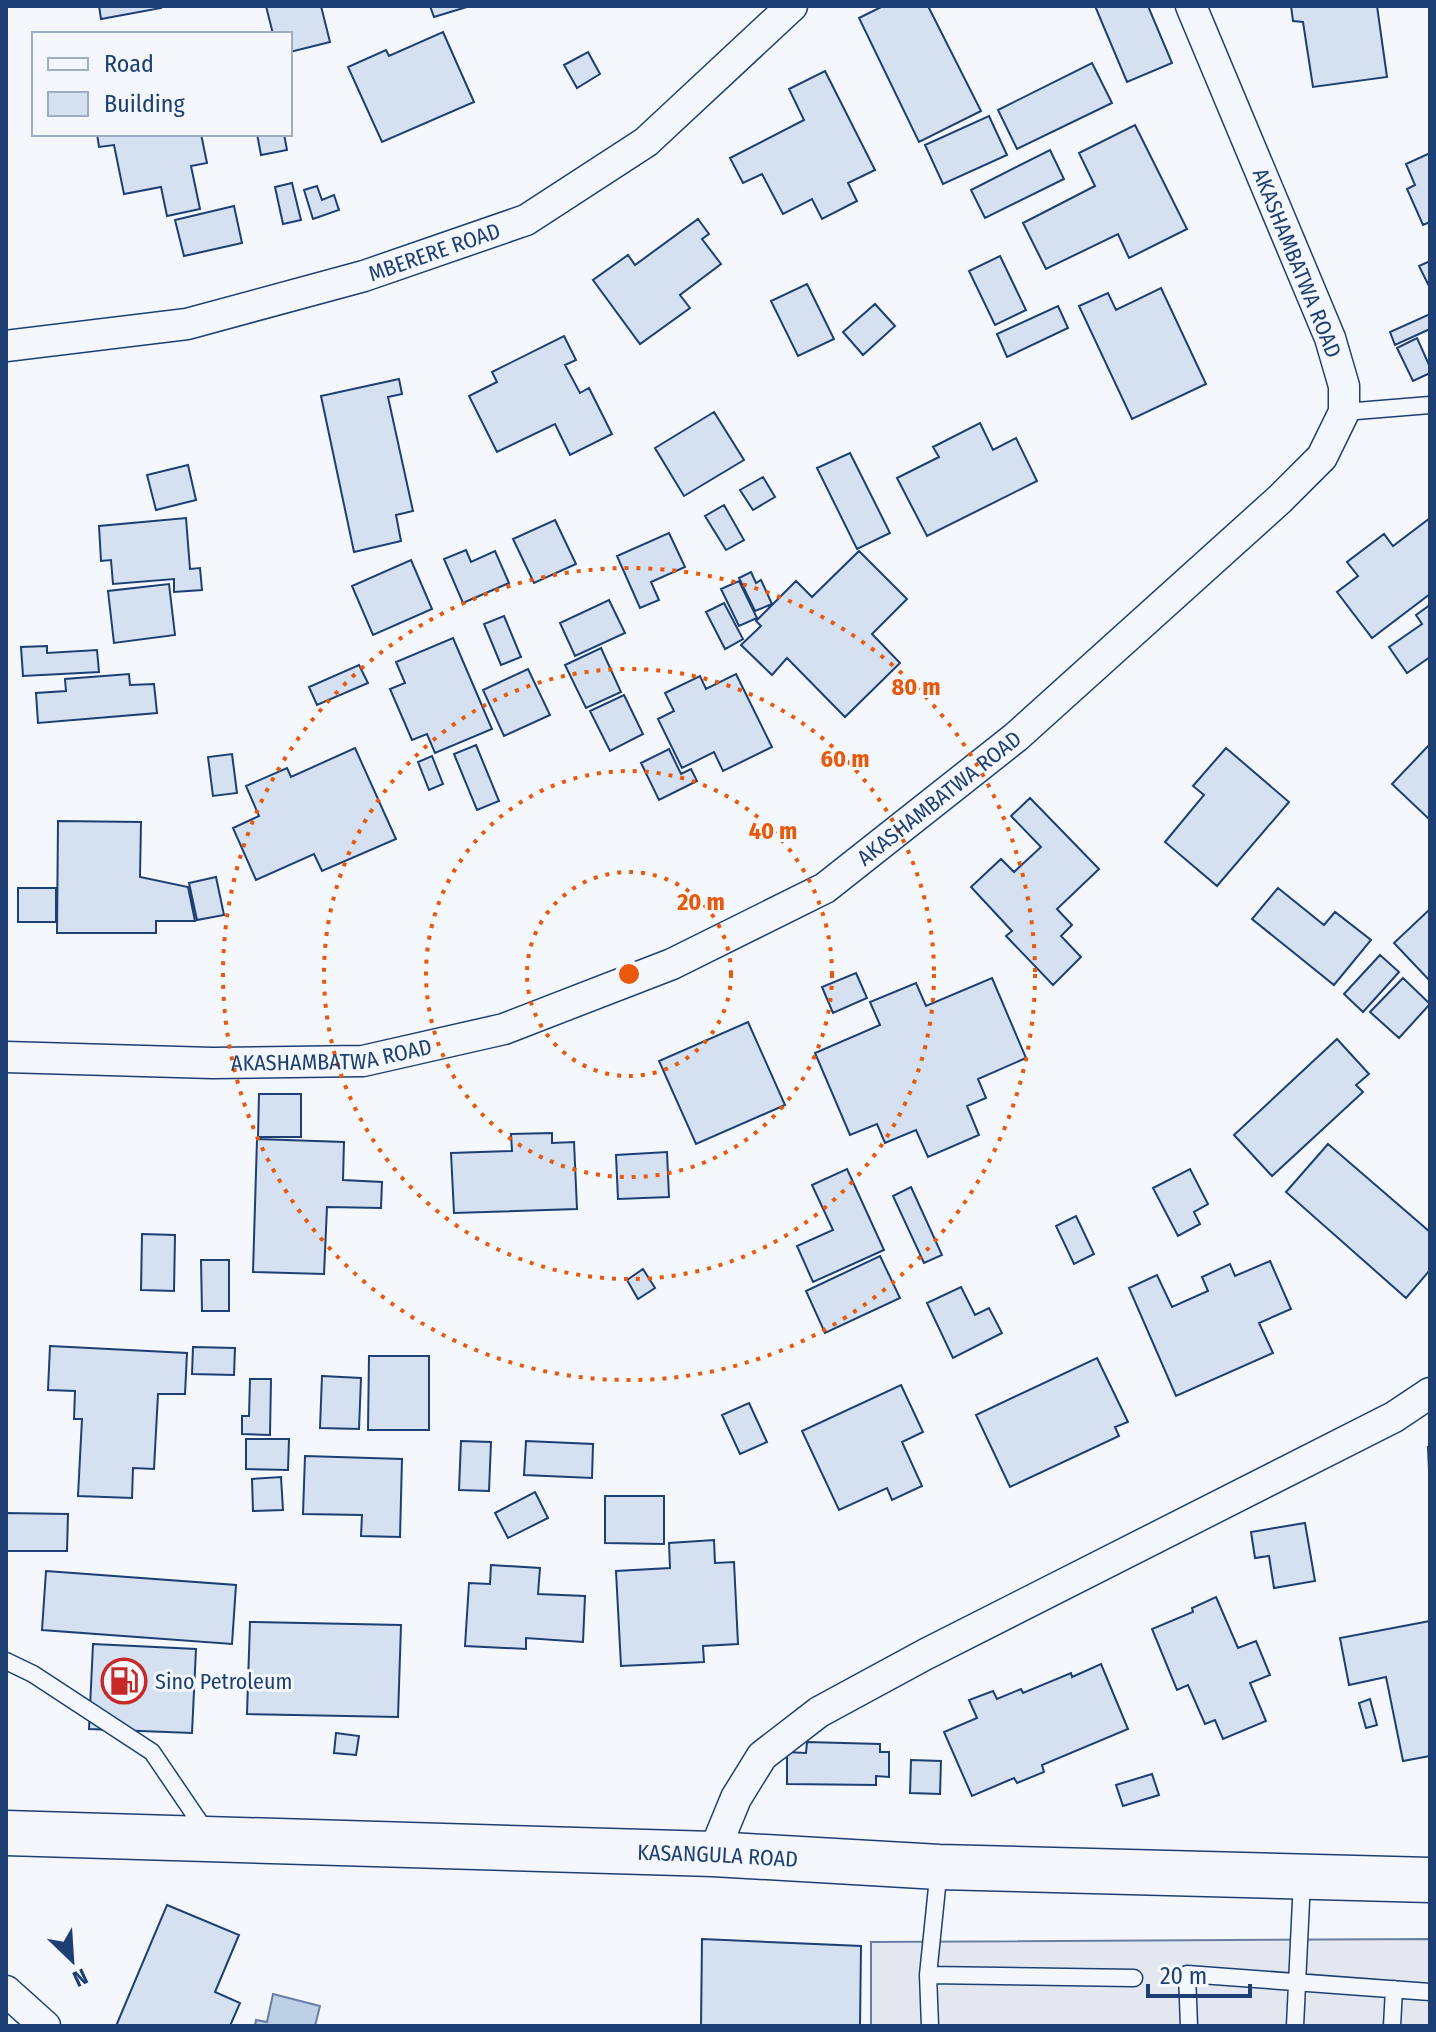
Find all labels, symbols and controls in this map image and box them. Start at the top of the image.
legend [32,32,292,136]
text: Road [104,50,154,78]
text: Building [104,90,186,118]
street label: AKASHAMBATWA ROAD [1247,164,1347,362]
street label: MBERERE ROAD [365,216,504,287]
text: 80 m [891,673,941,701]
street label: AKASHAMBATWA ROAD [851,725,1027,871]
text: 60 m [821,745,869,773]
text: 40 m [749,817,797,845]
text: 20 m [676,888,725,916]
centre of rings [615,960,643,988]
street label: AKASHAMBATWA ROAD [231,1032,434,1076]
fuel station icon: Sino Petroleum [100,1657,148,1705]
place label: Sino Petroleum [155,1668,292,1695]
street label: KASANGULA ROAD [637,1838,799,1872]
north arrow [32,1920,112,2000]
scale bar [1148,1948,1250,1998]
text: 20 m [1160,1962,1207,1990]
text: N [69,1963,92,1993]

